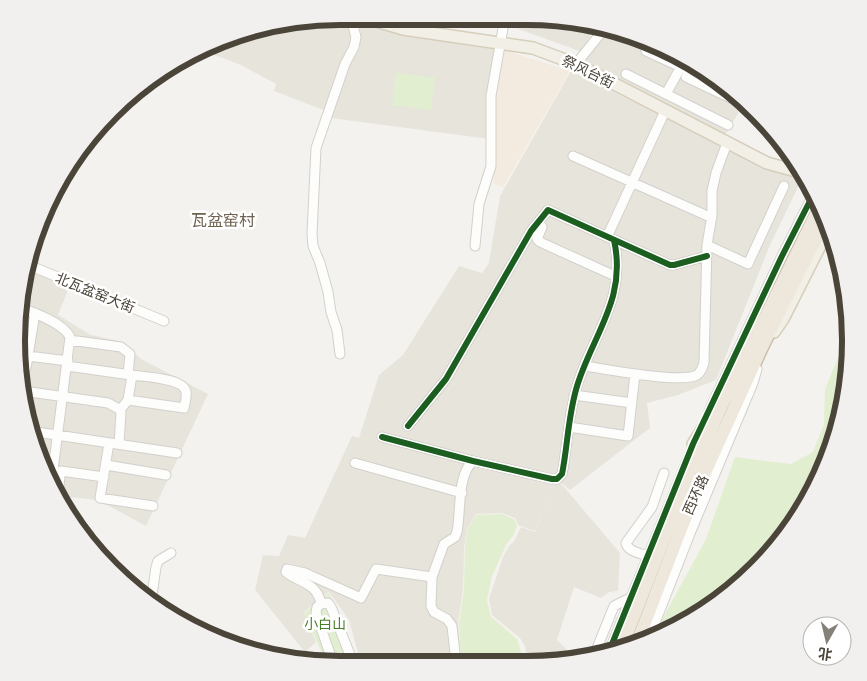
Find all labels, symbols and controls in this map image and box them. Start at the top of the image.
street label: 祭风台街 [559,52,617,92]
district label: 瓦盆窑村 [191,211,255,231]
street label: 北瓦盆窑大街 [53,269,137,317]
street label: 西环路 [680,472,712,518]
park label: 小白山 [304,616,346,633]
north arrow [802,616,852,666]
text: 北 [817,644,833,663]

